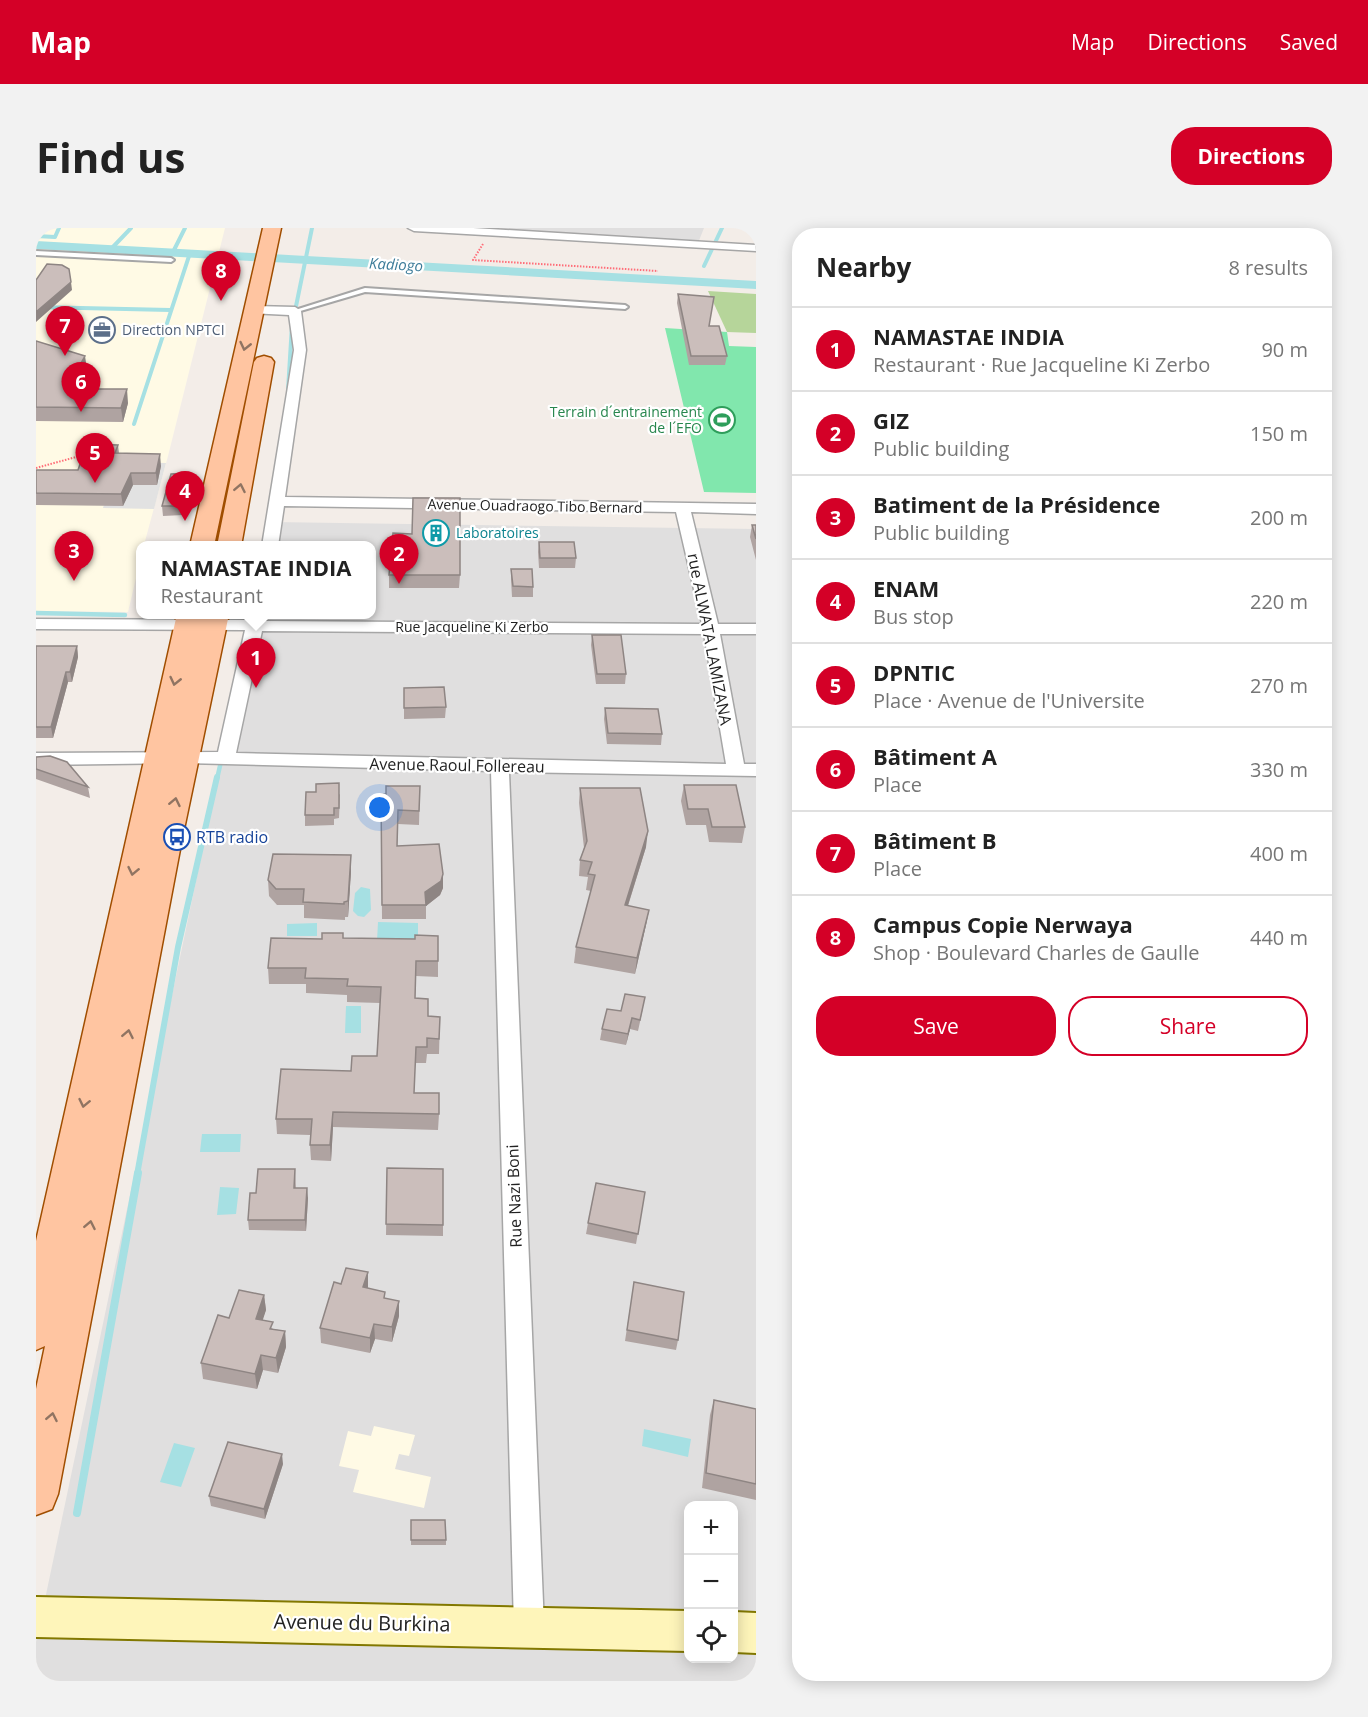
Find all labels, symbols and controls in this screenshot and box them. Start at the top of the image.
text: Map [30,23,91,61]
text: Map [1071,28,1114,56]
text: Directions [1147,28,1247,56]
text: Saved [1280,28,1338,56]
button: Directions [1171,127,1332,185]
text: Find us [36,128,185,185]
text: Nearby [816,249,911,285]
pin: 8 [202,251,240,301]
water label: Kadiogo [369,253,424,275]
text: 8 results [1228,254,1308,281]
pin: 7 [45,306,84,356]
office icon: Direction NPTCI [87,315,117,345]
place label: Direction NPTCI [122,320,225,339]
text: NAMASTAE INDIA [873,321,1064,351]
text: 1 [830,336,841,363]
text: 90 m [1261,336,1308,363]
one-way arrow [240,341,253,351]
text: Restaurant · Rue Jacqueline Ki Zerbo [873,351,1210,378]
pin: 6 [62,362,100,412]
place label: Terrain d´entrainement de l´EFO [550,402,702,437]
sports icon: Terrain d´entrainement de l´EFO [707,405,737,435]
text: GIZ [873,405,909,435]
text: 2 [830,420,841,447]
text: 150 m [1250,420,1308,447]
pin: 5 [76,434,114,483]
text: Public building [873,435,1009,462]
pin: 4 [166,472,204,521]
one-way arrow [233,483,246,493]
text: Batiment de la Présidence [873,489,1160,519]
street label: Avenue Ouadraogo Tibo Bernard [427,494,643,517]
text: 3 [830,504,841,531]
text: 200 m [1250,504,1308,531]
building icon: Laboratoires [421,518,451,548]
text: Public building [873,519,1009,546]
place label: Laboratoires [456,523,539,542]
pin: 3 [54,532,93,581]
pin: 2 [380,534,418,584]
popup [136,541,376,619]
street label: rue ALWATA LAMIZANA [683,551,738,728]
text: NAMASTAE INDIA [161,552,351,582]
text: ENAM [873,573,939,603]
text: Restaurant [161,582,263,609]
text: 4 [830,588,841,615]
text: 220 m [1250,588,1308,615]
text: Bus stop [873,603,954,630]
street label: Rue Jacqueline Ki Zerbo [395,617,549,636]
pin: 1 [236,638,276,688]
text: DPNTIC [873,657,955,687]
text: 5 [830,672,841,699]
text: 270 m [1250,672,1308,699]
one-way arrow [169,675,182,685]
text: Place · Avenue de l'Universite [873,687,1145,714]
text: Bâtiment A [873,741,997,771]
street label: Avenue Raoul Follereau [369,752,545,778]
text: 6 [830,756,841,783]
text: 330 m [1250,756,1308,783]
text: Place [873,771,922,798]
your location [365,793,394,822]
one-way arrow [168,797,181,807]
bus stop icon: RTB radio [162,822,192,852]
text: Bâtiment B [873,825,996,855]
place label: RTB radio [196,826,268,848]
text: 7 [830,840,841,867]
text: 400 m [1250,840,1308,867]
text: Place [873,855,922,882]
one-way arrow [127,866,140,876]
text: Campus Copie Nerwaya [873,909,1133,939]
text: 8 [830,924,841,951]
text: 440 m [1250,924,1308,951]
text: Shop · Boulevard Charles de Gaulle [873,939,1199,966]
button: Save [816,996,1056,1056]
button: Share [1068,996,1308,1056]
one-way arrow [121,1029,134,1039]
one-way arrow [79,1098,92,1108]
street label: Rue Nazi Boni [501,1144,527,1248]
one-way arrow [83,1221,96,1231]
one-way arrow [45,1412,58,1422]
map controls [684,1501,738,1663]
button: + [684,1501,738,1555]
button: − [684,1555,738,1609]
street label: Avenue du Burkina [273,1607,451,1638]
button: locate [684,1609,738,1663]

